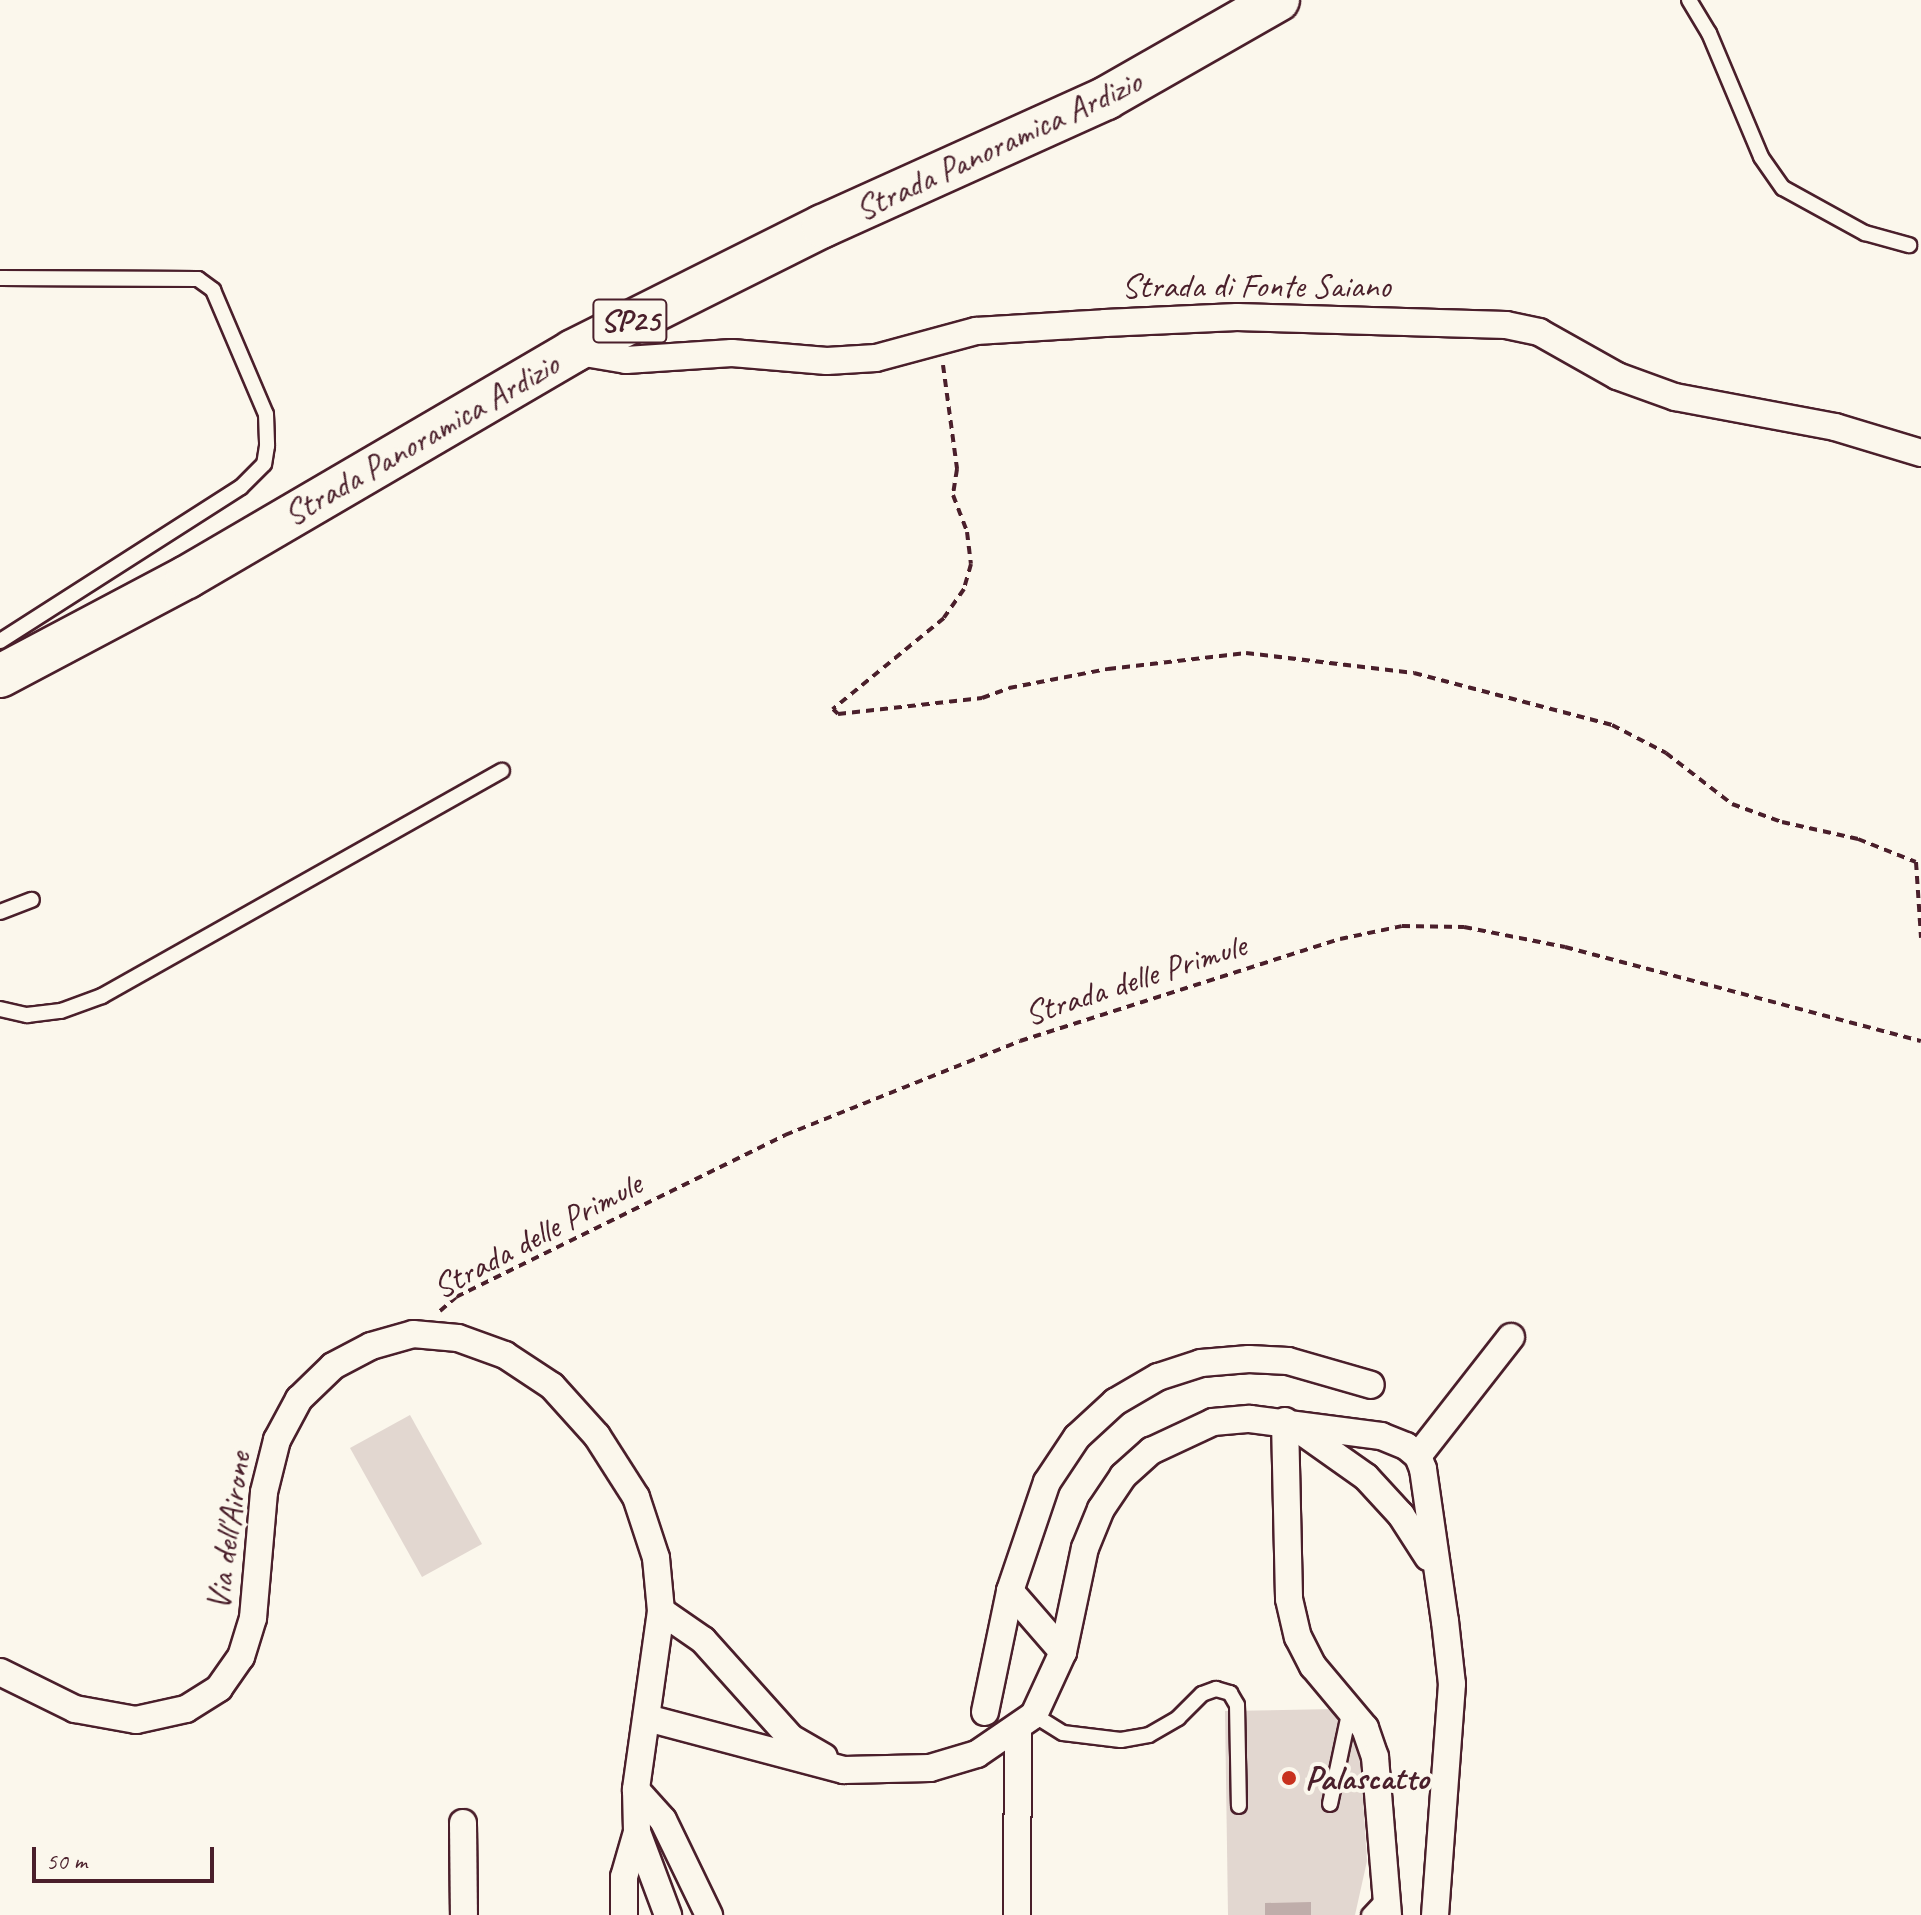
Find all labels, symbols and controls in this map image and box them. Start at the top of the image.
street label: Strada Panoramica Ardizio [849,61,1147,229]
street label: Strada di Fonte Saiano [1121,266,1391,306]
road number: SP25 [592,293,668,349]
street label: Strada Panoramica Ardizio [276,344,566,534]
street label: Strada delle Primule [1019,924,1251,1034]
street label: Strada delle Primule [426,1163,648,1307]
street label: Via dell'Airone [197,1450,259,1612]
place label: Palascatto [1305,1758,1429,1798]
marker: Palascatto [1280,1769,1298,1787]
scale bar [36,1831,218,1881]
text: 50 m [46,1846,87,1876]

